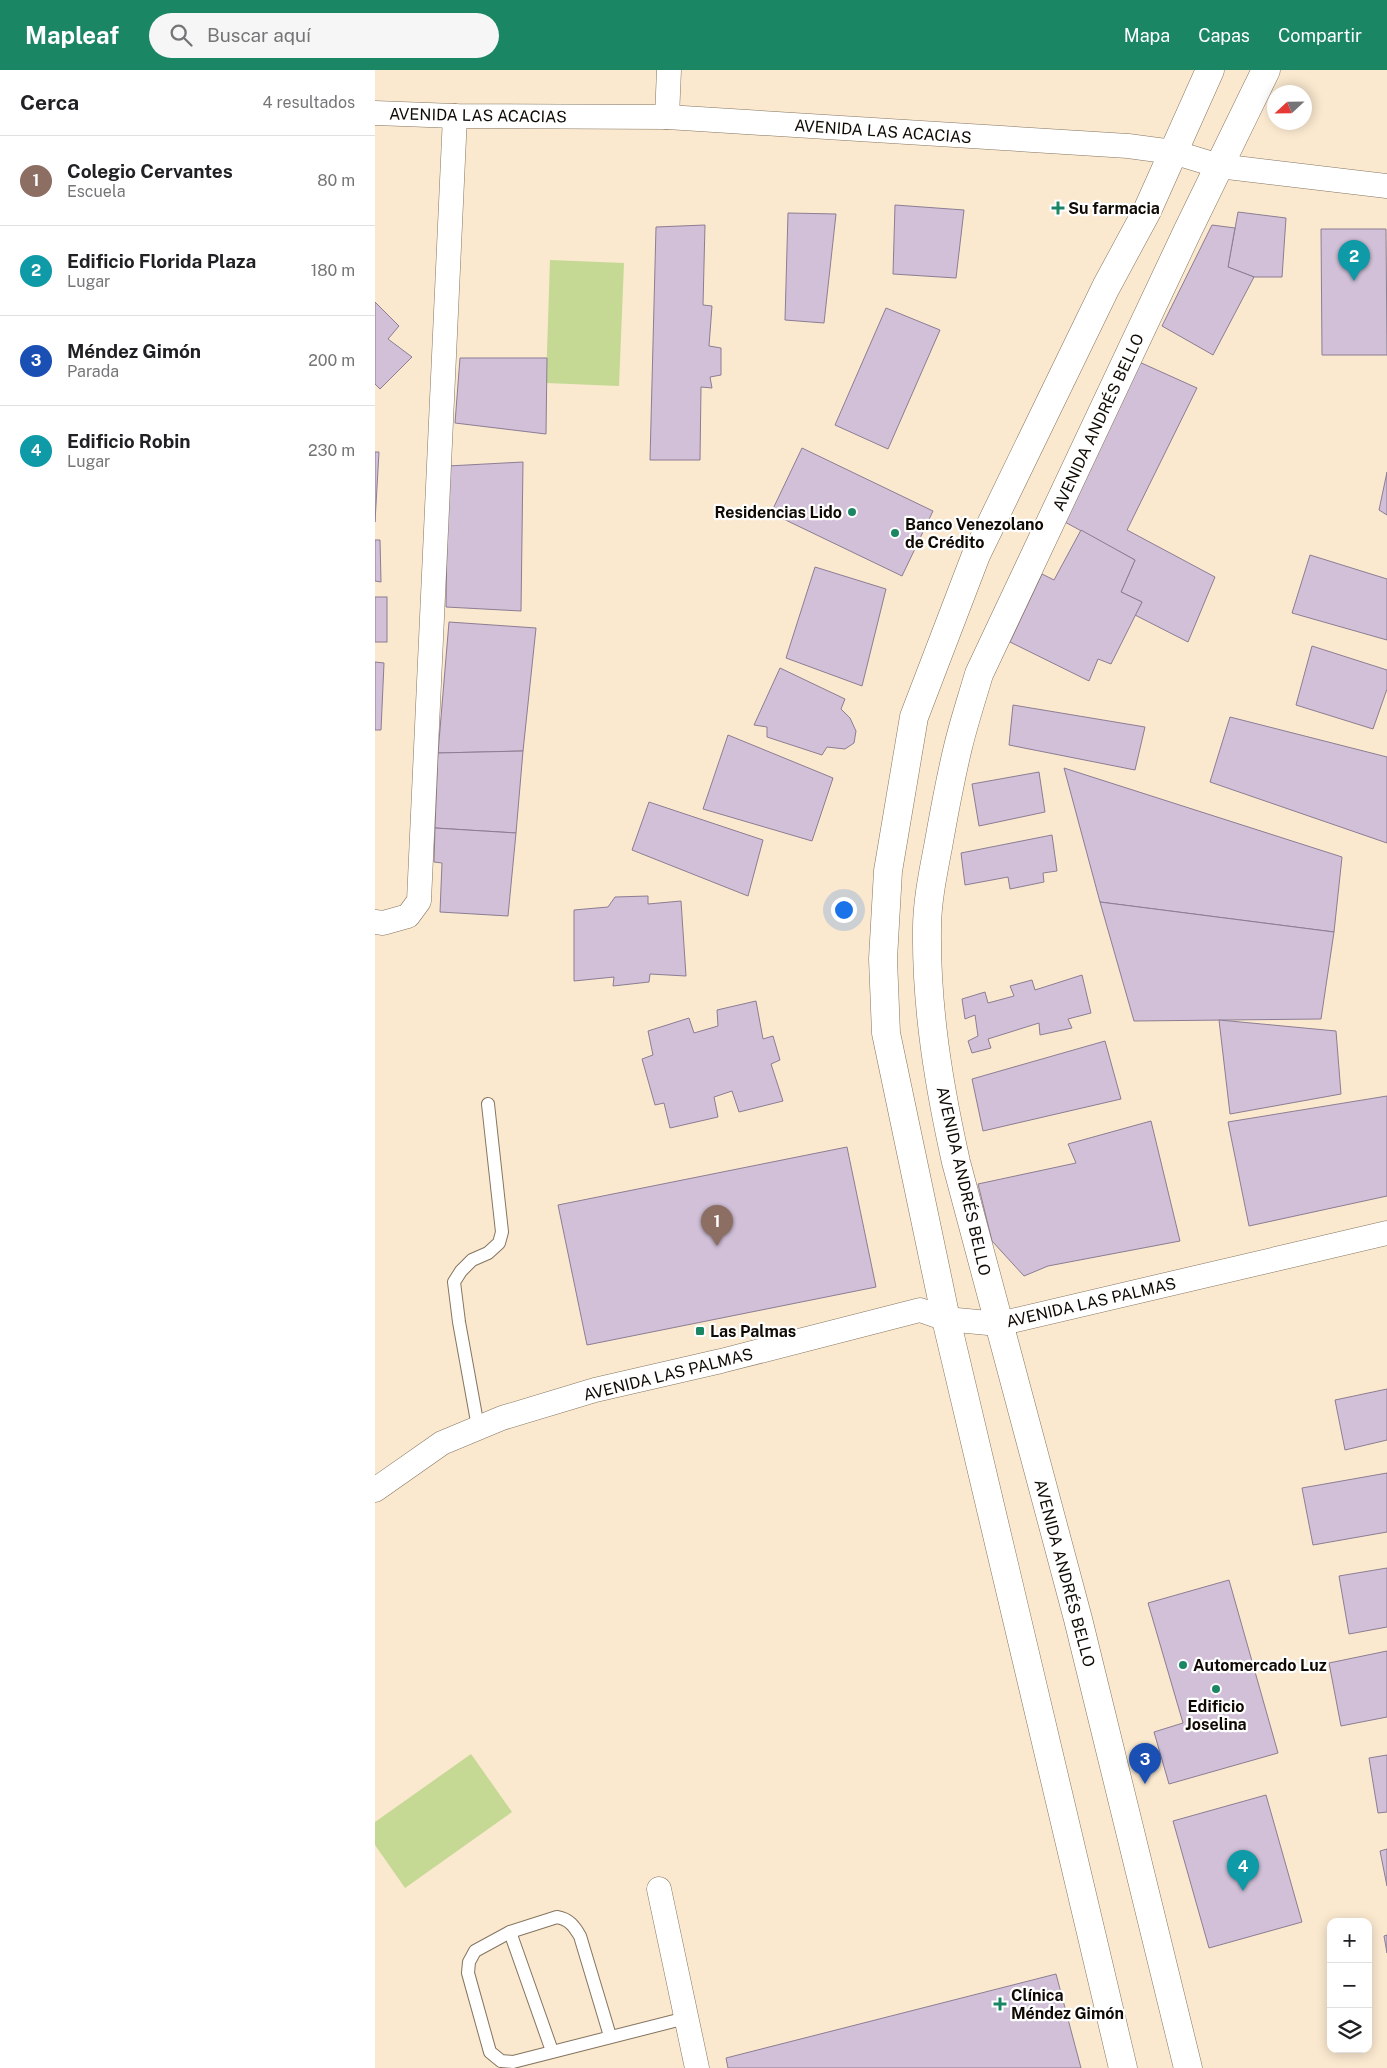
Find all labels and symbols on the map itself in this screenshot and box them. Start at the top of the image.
north arrow [1267,85,1312,130]
street label: AVENIDA LAS ACACIAS [389,104,567,127]
street label: AVENIDA LAS ACACIAS [794,116,972,147]
place label: Su farmacia [1068,199,1160,218]
marker: Su farmacia [1052,202,1064,214]
pin: 2 [1338,240,1370,281]
street label: AVENIDA ANDRÉS BELLO [1048,330,1148,514]
place label: Residencias Lido [714,503,842,522]
marker: Residencias Lido [846,506,858,518]
place label: Banco Venezolano de Crédito [905,515,1044,552]
marker: Banco Venezolano de Crédito [889,527,901,539]
your location [831,897,857,923]
street label: AVENIDA ANDRÉS BELLO [932,1084,996,1278]
pin: 1 [701,1205,733,1246]
street label: AVENIDA LAS PALMAS [1004,1274,1178,1331]
place label: Las Palmas [710,1322,796,1341]
marker: Las Palmas [694,1325,706,1337]
street label: AVENIDA LAS PALMAS [581,1344,755,1405]
street label: AVENIDA ANDRÉS BELLO [1030,1477,1100,1669]
place label: Automercado Luz [1193,1656,1327,1675]
marker: Automercado Luz [1177,1659,1189,1671]
marker: Edificio Joselina [1210,1683,1222,1695]
place label: Edificio Joselina [1185,1697,1247,1734]
pin: 3 [1129,1743,1161,1784]
pin: 4 [1227,1850,1259,1891]
place label: Clínica Méndez Gimón [1011,1986,1124,2023]
marker: Clínica Méndez Gimón [993,1997,1007,2011]

